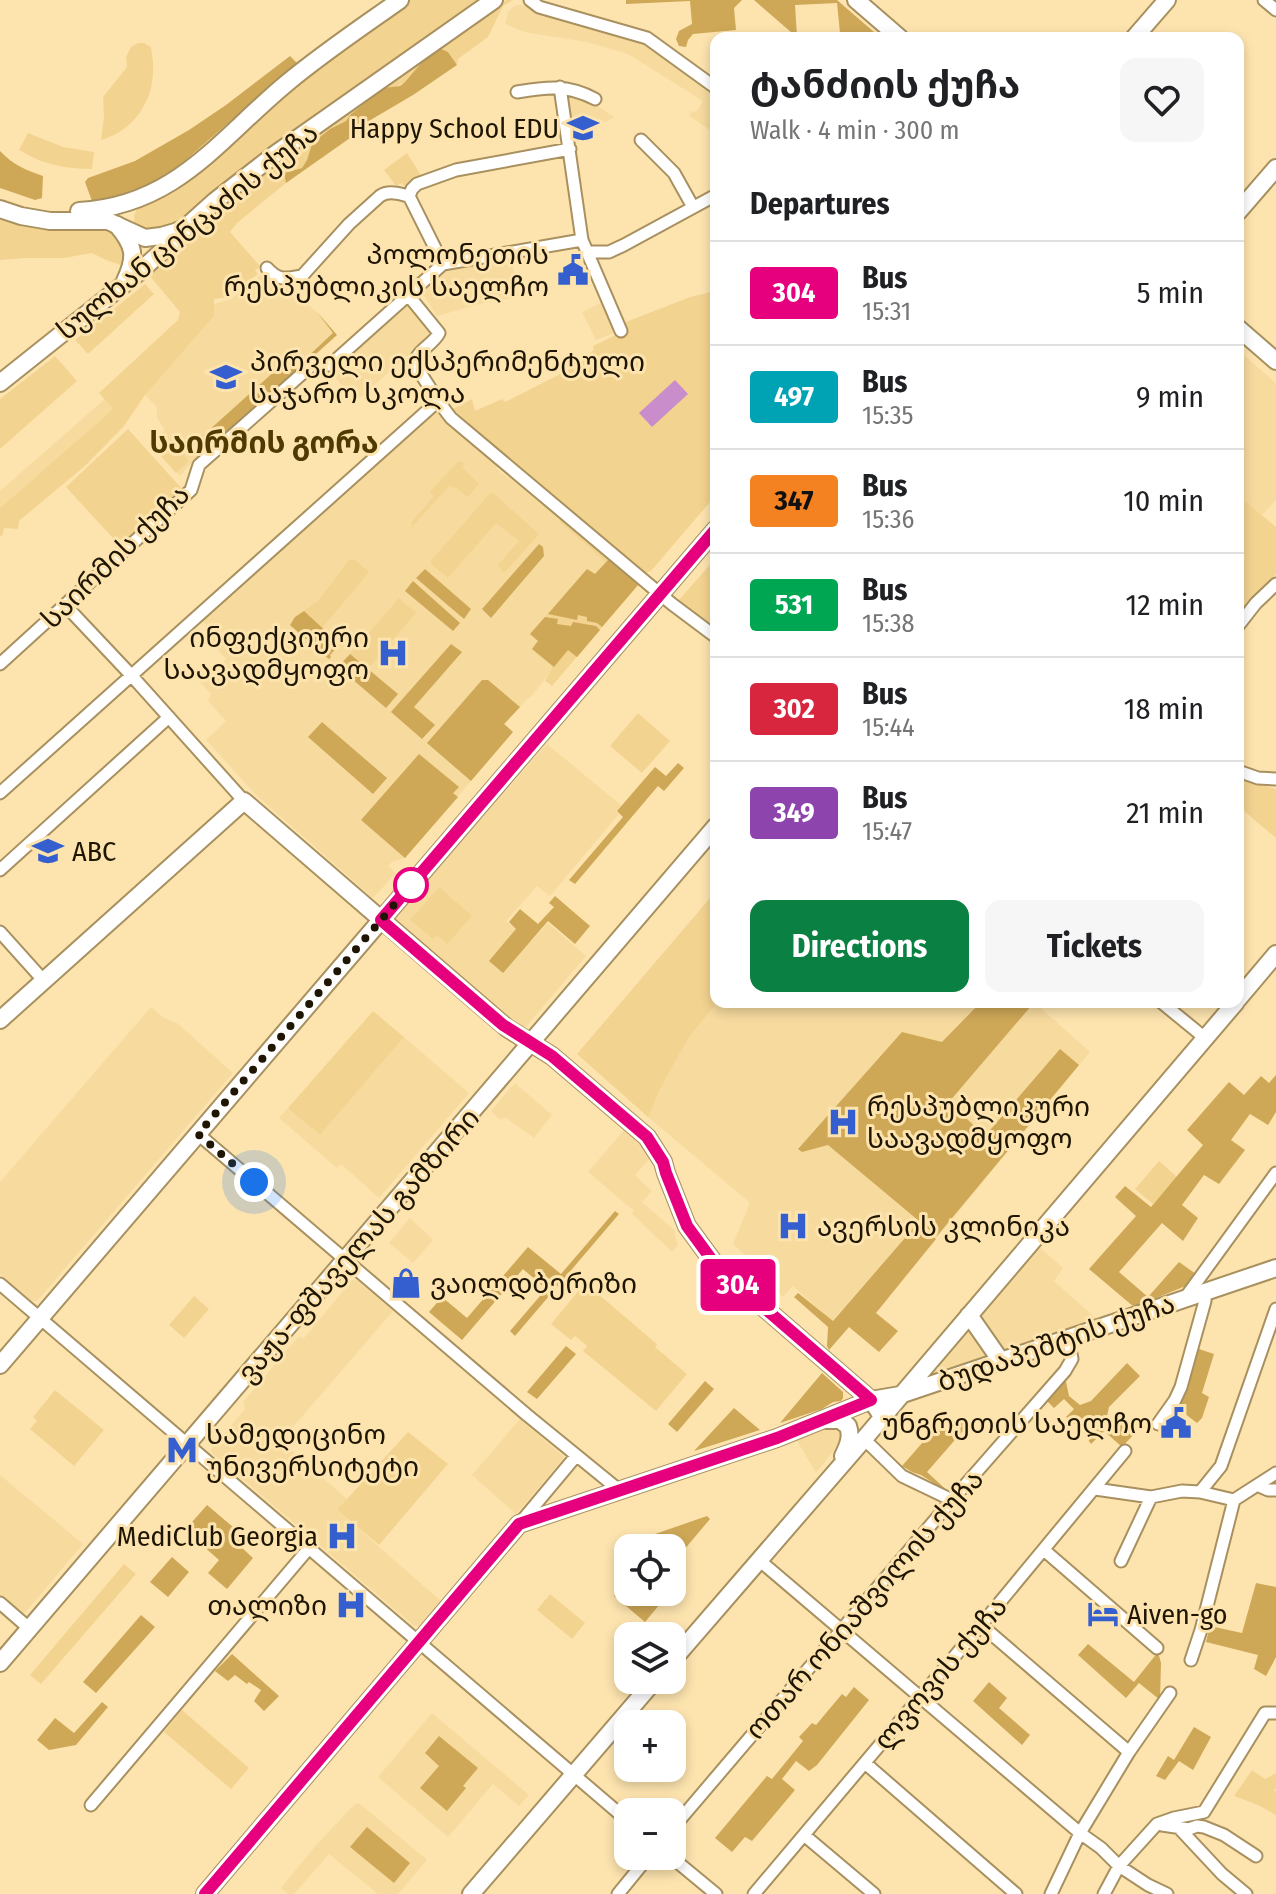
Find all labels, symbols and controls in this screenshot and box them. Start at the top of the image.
button: heart [1120,58,1204,142]
text: ტანძიის ქუჩა [750,62,1020,108]
school or university icon: Happy School EDU [566,111,600,145]
place label: Happy School EDU [350,112,559,145]
text: Walk · 4 min · 300 m [750,115,959,146]
street label: სულხან ცინცაძის ქუჩა [50,116,325,347]
text: Departures [750,186,890,222]
place label: პოლონეთის რესპუბლიკის საელჩო [224,238,549,303]
public building icon: პოლონეთის რესპუბლიკის საელჩო [556,253,590,287]
text: Bus [862,260,907,296]
text: 5 min [1137,275,1204,311]
text: 304 [773,276,815,309]
text: 15:31 [862,296,911,327]
place label: პირველი ექსპერიმენტული საჯარო სკოლა [250,345,645,410]
school or university icon: პირველი ექსპერიმენტული საჯარო სკოლა [209,360,243,394]
text: Bus [862,364,907,400]
text: 9 min [1136,379,1204,415]
text: 497 [774,380,814,413]
text: 15:35 [862,400,913,431]
district label: საირმის გორა [149,425,379,461]
text: Bus [862,468,907,504]
street label: საირმის ქუჩა [35,478,196,635]
text: 10 min [1123,483,1204,519]
text: 347 [775,484,813,517]
text: 15:36 [862,504,914,535]
text: Bus [862,572,907,608]
text: 12 min [1126,587,1204,623]
text: 531 [775,588,813,621]
text: 15:38 [862,608,915,639]
place label: ინფექციური საავადმყოფო [163,621,369,686]
hospital icon: ინფექციური საავადმყოფო [376,636,410,670]
text: Bus [862,676,907,712]
text: 18 min [1124,691,1204,727]
text: 302 [773,692,815,725]
text: 15:44 [862,712,915,743]
text: Bus [862,780,907,816]
text: 21 min [1126,795,1204,831]
text: 349 [773,796,815,829]
text: 15:47 [862,816,912,847]
school or university icon: ABC [31,834,65,868]
place label: ABC [72,835,116,868]
unlabelled marker [394,868,428,902]
button: Directions [750,900,969,992]
button: Tickets [985,900,1204,992]
place label: რესპუბლიკური საავადმყოფო [867,1090,1090,1155]
street label: ვაჟა-ფშაველას გამზირი [230,1102,486,1389]
hospital icon: რესპუბლიკური საავადმყოფო [826,1105,860,1139]
your location [234,1162,274,1202]
hospital icon: ავერსის კლინიკა [776,1209,810,1243]
place label: ავერსის კლინიკა [817,1210,1070,1243]
line badge: 304 [692,1259,784,1311]
shop icon: ვაილდბერიზი [389,1266,423,1300]
place label: ვაილდბერიზი [430,1267,637,1300]
text: 304 [717,1268,759,1301]
street label: ბუდაპეშტის ქუჩა [933,1286,1179,1399]
public building icon: უნგრეთის საელჩო [1159,1406,1193,1440]
place label: უნგრეთის საელჩო [882,1407,1152,1440]
place label: სამედიცინო უნივერსიტეტი [206,1418,419,1483]
metro station icon: სამედიცინო უნივერსიტეტი [165,1433,199,1467]
street label: ოთარ ონიაშვილის ქუჩა [738,1463,990,1746]
hospital icon: MediClub Georgia [325,1519,359,1553]
place label: MediClub Georgia [117,1520,318,1553]
map controls [614,1534,686,1870]
button: locate [614,1534,686,1606]
hospital icon: თალიზი [334,1588,368,1622]
place label: თალიზი [207,1589,327,1622]
street label: ლვოვის ქუჩა [867,1590,1014,1756]
hotel icon: Aiven-go [1086,1597,1120,1631]
place label: Aiven-go [1127,1598,1228,1631]
button: layers [614,1622,686,1694]
button: + [614,1710,686,1782]
button: − [614,1798,686,1870]

